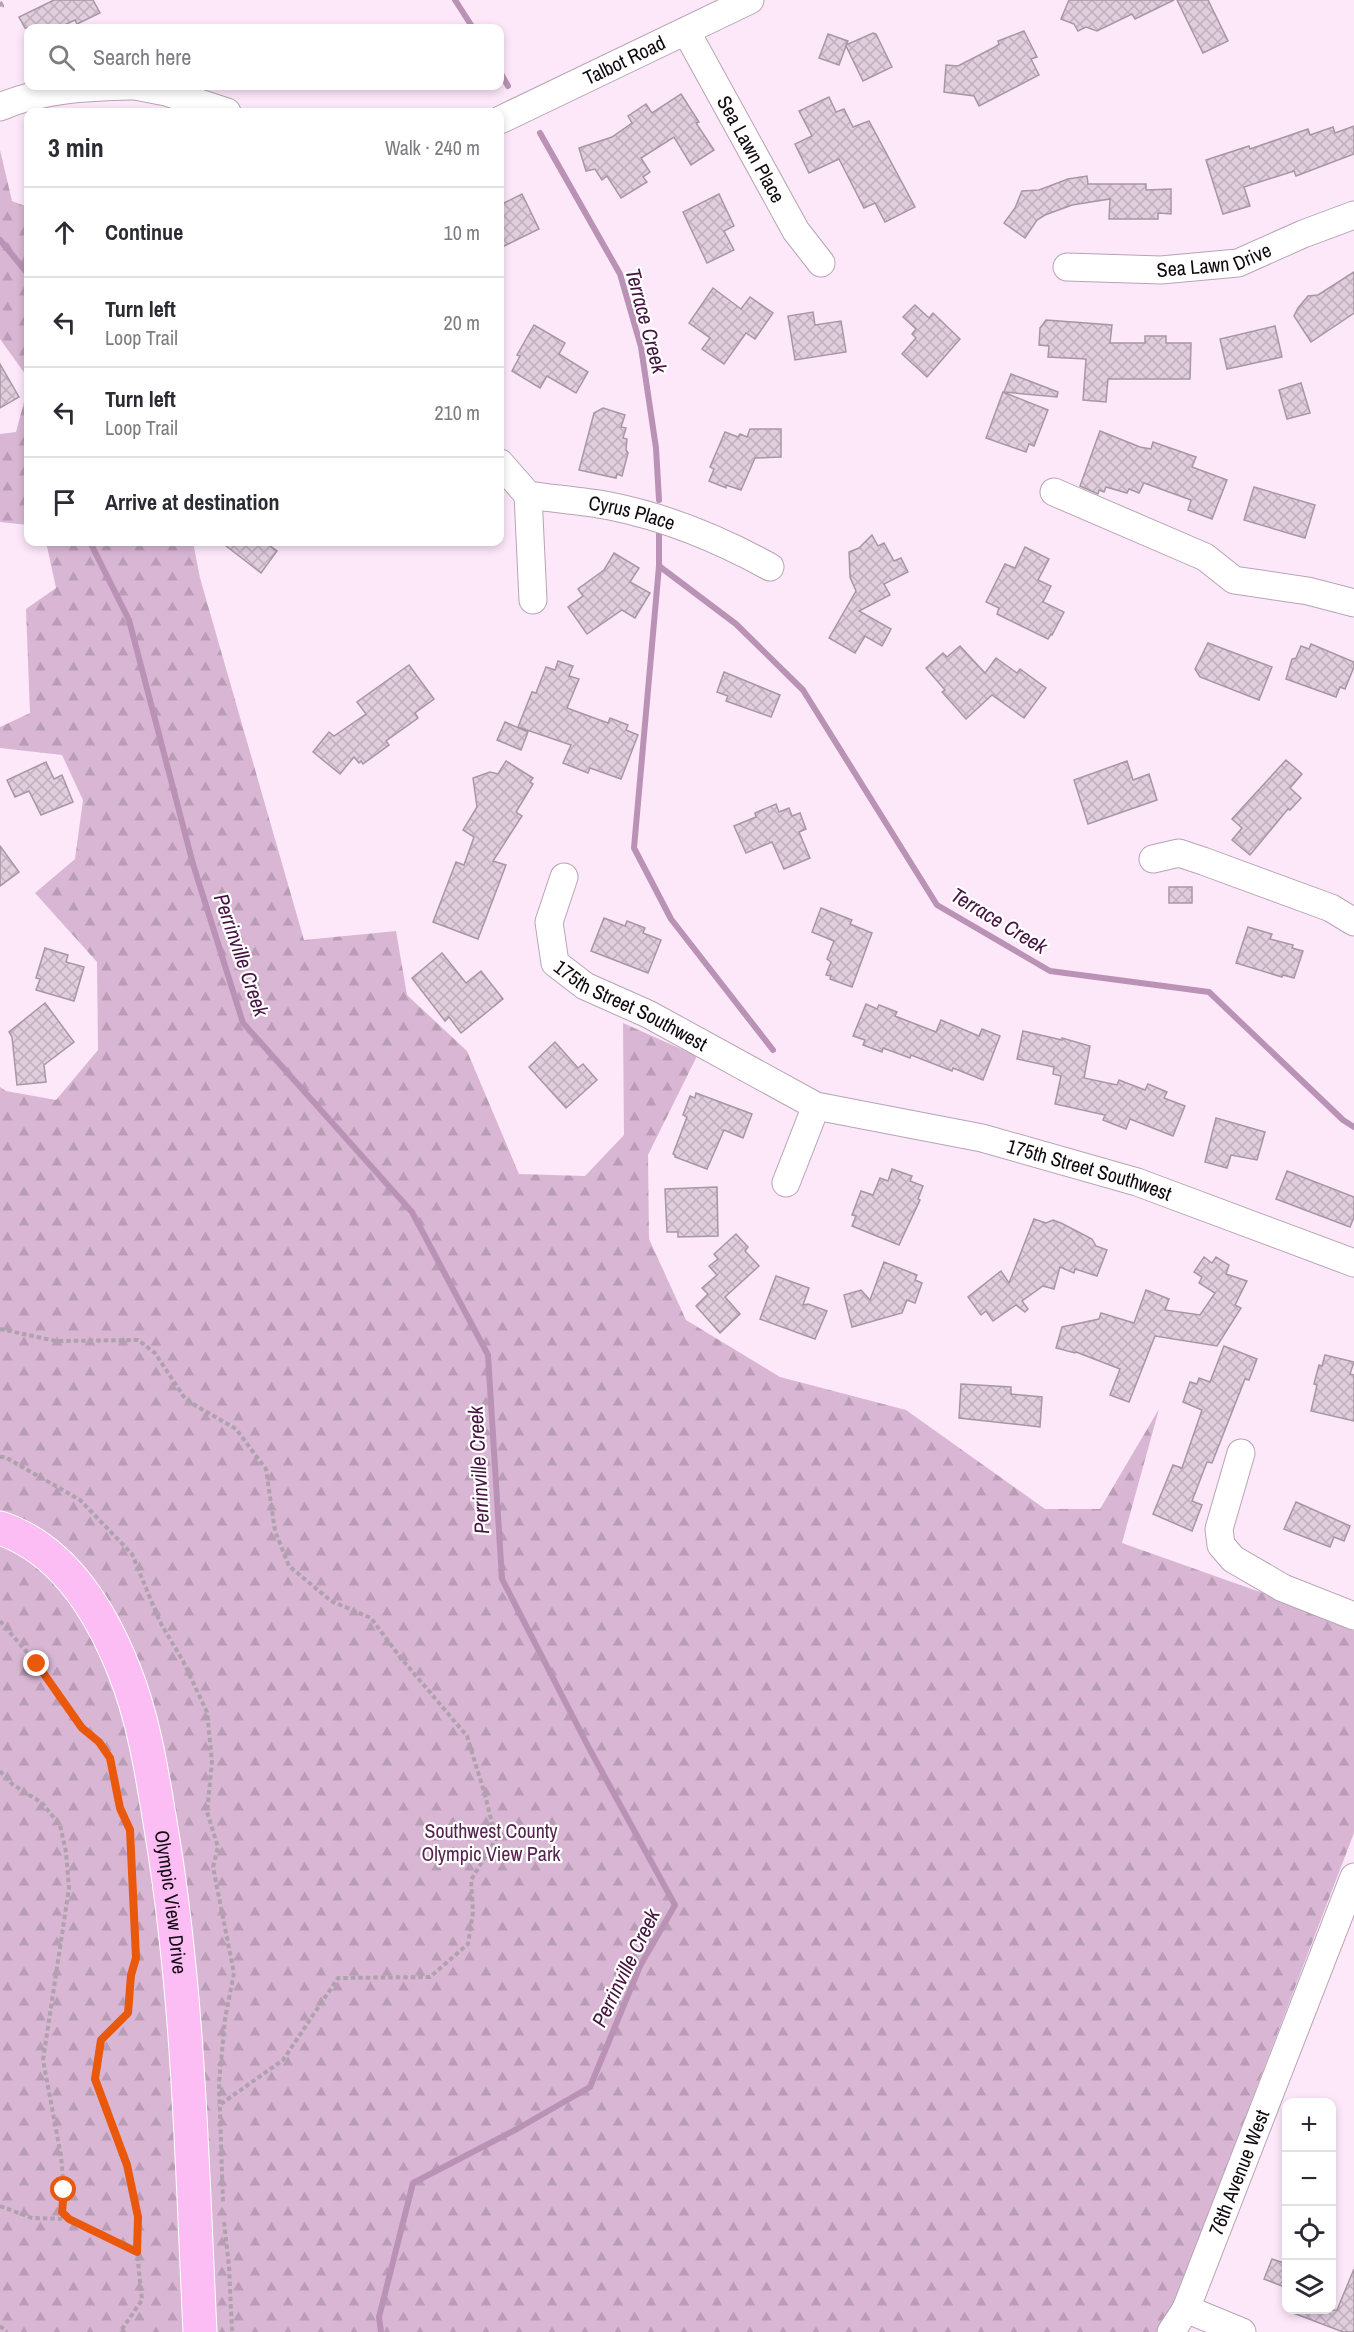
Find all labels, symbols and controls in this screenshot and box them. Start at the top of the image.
search box [24,24,504,90]
street label: Talbot Road [579,29,670,91]
icon: search [45,41,78,74]
text: Search here [93,42,191,72]
street label: Sea Lawn Place [711,91,792,208]
text: 3 min [48,130,104,165]
text: Walk · 240 m [385,134,480,161]
icon: ahead [48,216,81,249]
text: Continue [105,217,183,247]
text: 10 m [444,219,480,246]
street label: Sea Lawn Drive [1155,236,1275,283]
water label: Terrace Creek [619,265,675,378]
text: Turn left [105,294,176,324]
icon: left [48,306,81,339]
text: 20 m [444,309,480,336]
text: Loop Trail [105,324,178,351]
text: Turn left [105,384,176,414]
icon: left [48,396,81,429]
text: 210 m [434,399,480,426]
text: Loop Trail [105,414,178,441]
icon: arrive [48,486,81,519]
text: Arrive at destination [105,487,279,517]
street label: Cyrus Place [587,489,679,536]
water label: Terrace Creek [946,880,1054,961]
water label: Perrinville Creek [207,889,277,1021]
street label: 175th Street Southwest [549,953,713,1057]
street label: 175th Street Southwest [1004,1132,1176,1207]
water label: Perrinville Creek [461,1404,496,1535]
route end [23,1650,49,1676]
park label: Southwest County Olympic View Park [421,1817,561,1867]
street label: Olympic View Drive [149,1828,194,1975]
water label: Perrinville Creek [584,1903,667,2032]
map controls [1282,2098,1336,2314]
button: + [1282,2098,1336,2152]
street label: 76th Avenue West [1202,2105,1275,2239]
button: − [1282,2152,1336,2206]
route start [50,2176,76,2202]
button: locate [1282,2206,1336,2260]
button: layers [1282,2260,1336,2314]

